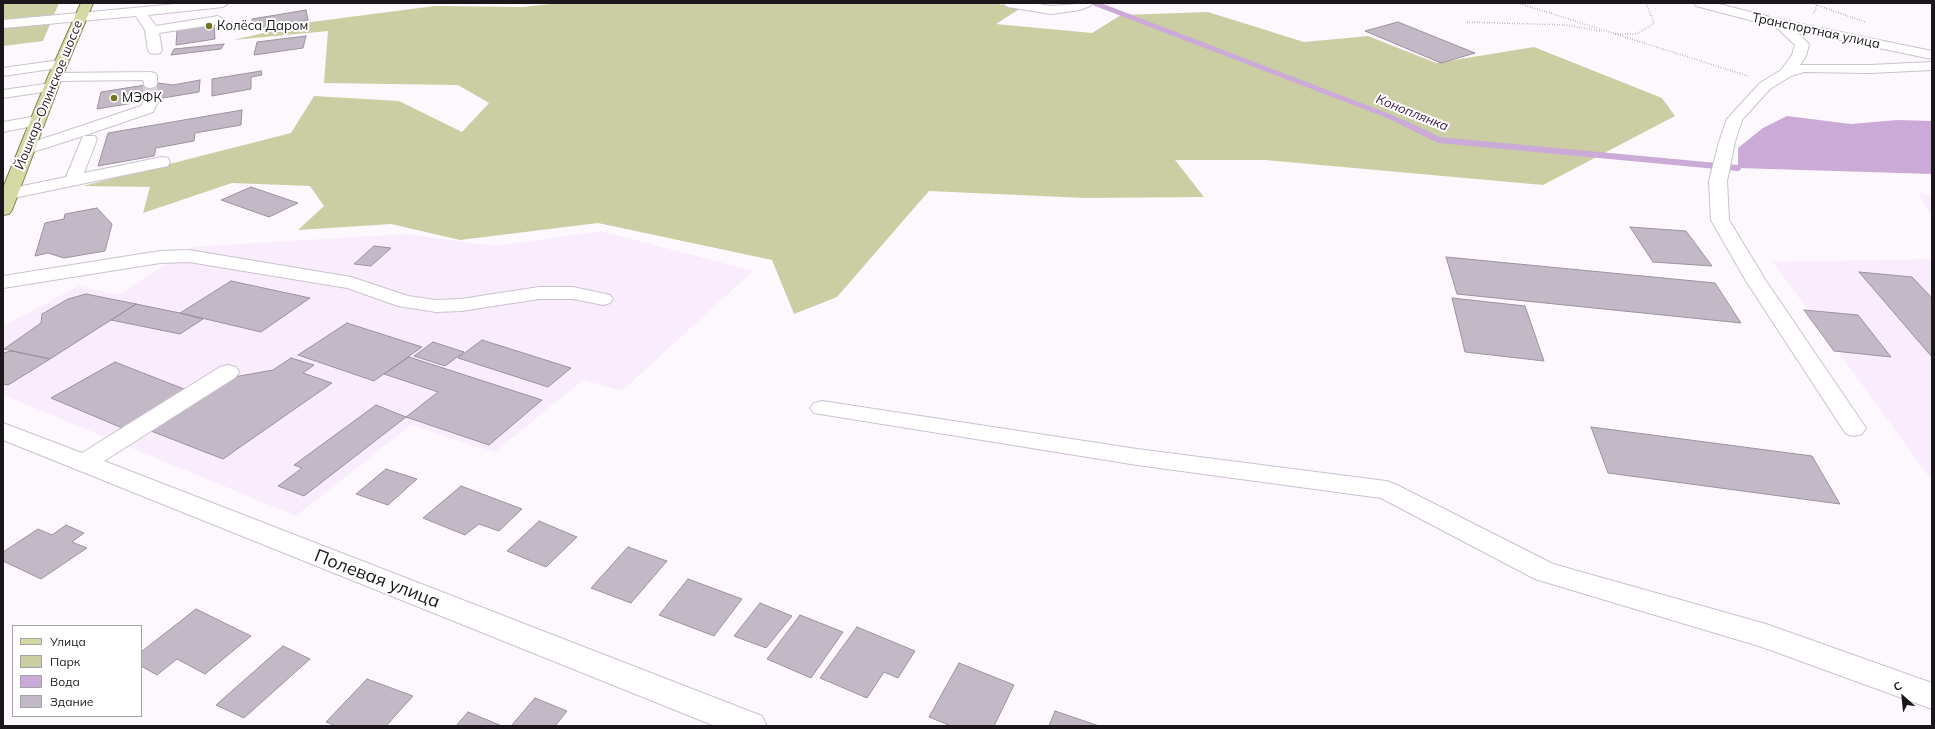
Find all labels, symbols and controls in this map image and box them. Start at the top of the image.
street label: Транспортная улица [1751,10,1881,52]
street label: Йошкар-Олинское шоссе [12,18,86,172]
place label: Колёса Даром [217,18,308,34]
marker: Колёса Даром [204,21,214,31]
place label: МЭФК [122,90,162,106]
water label: Коноплянка [1374,91,1450,135]
marker: МЭФК [109,93,119,103]
street label: Полевая улица [311,545,443,613]
legend [12,625,142,717]
text: Улица [50,634,86,649]
text: Парк [50,654,80,669]
text: Вода [50,674,80,689]
north arrow [1883,677,1923,717]
text: С [1891,678,1904,694]
text: Здание [50,694,93,709]

